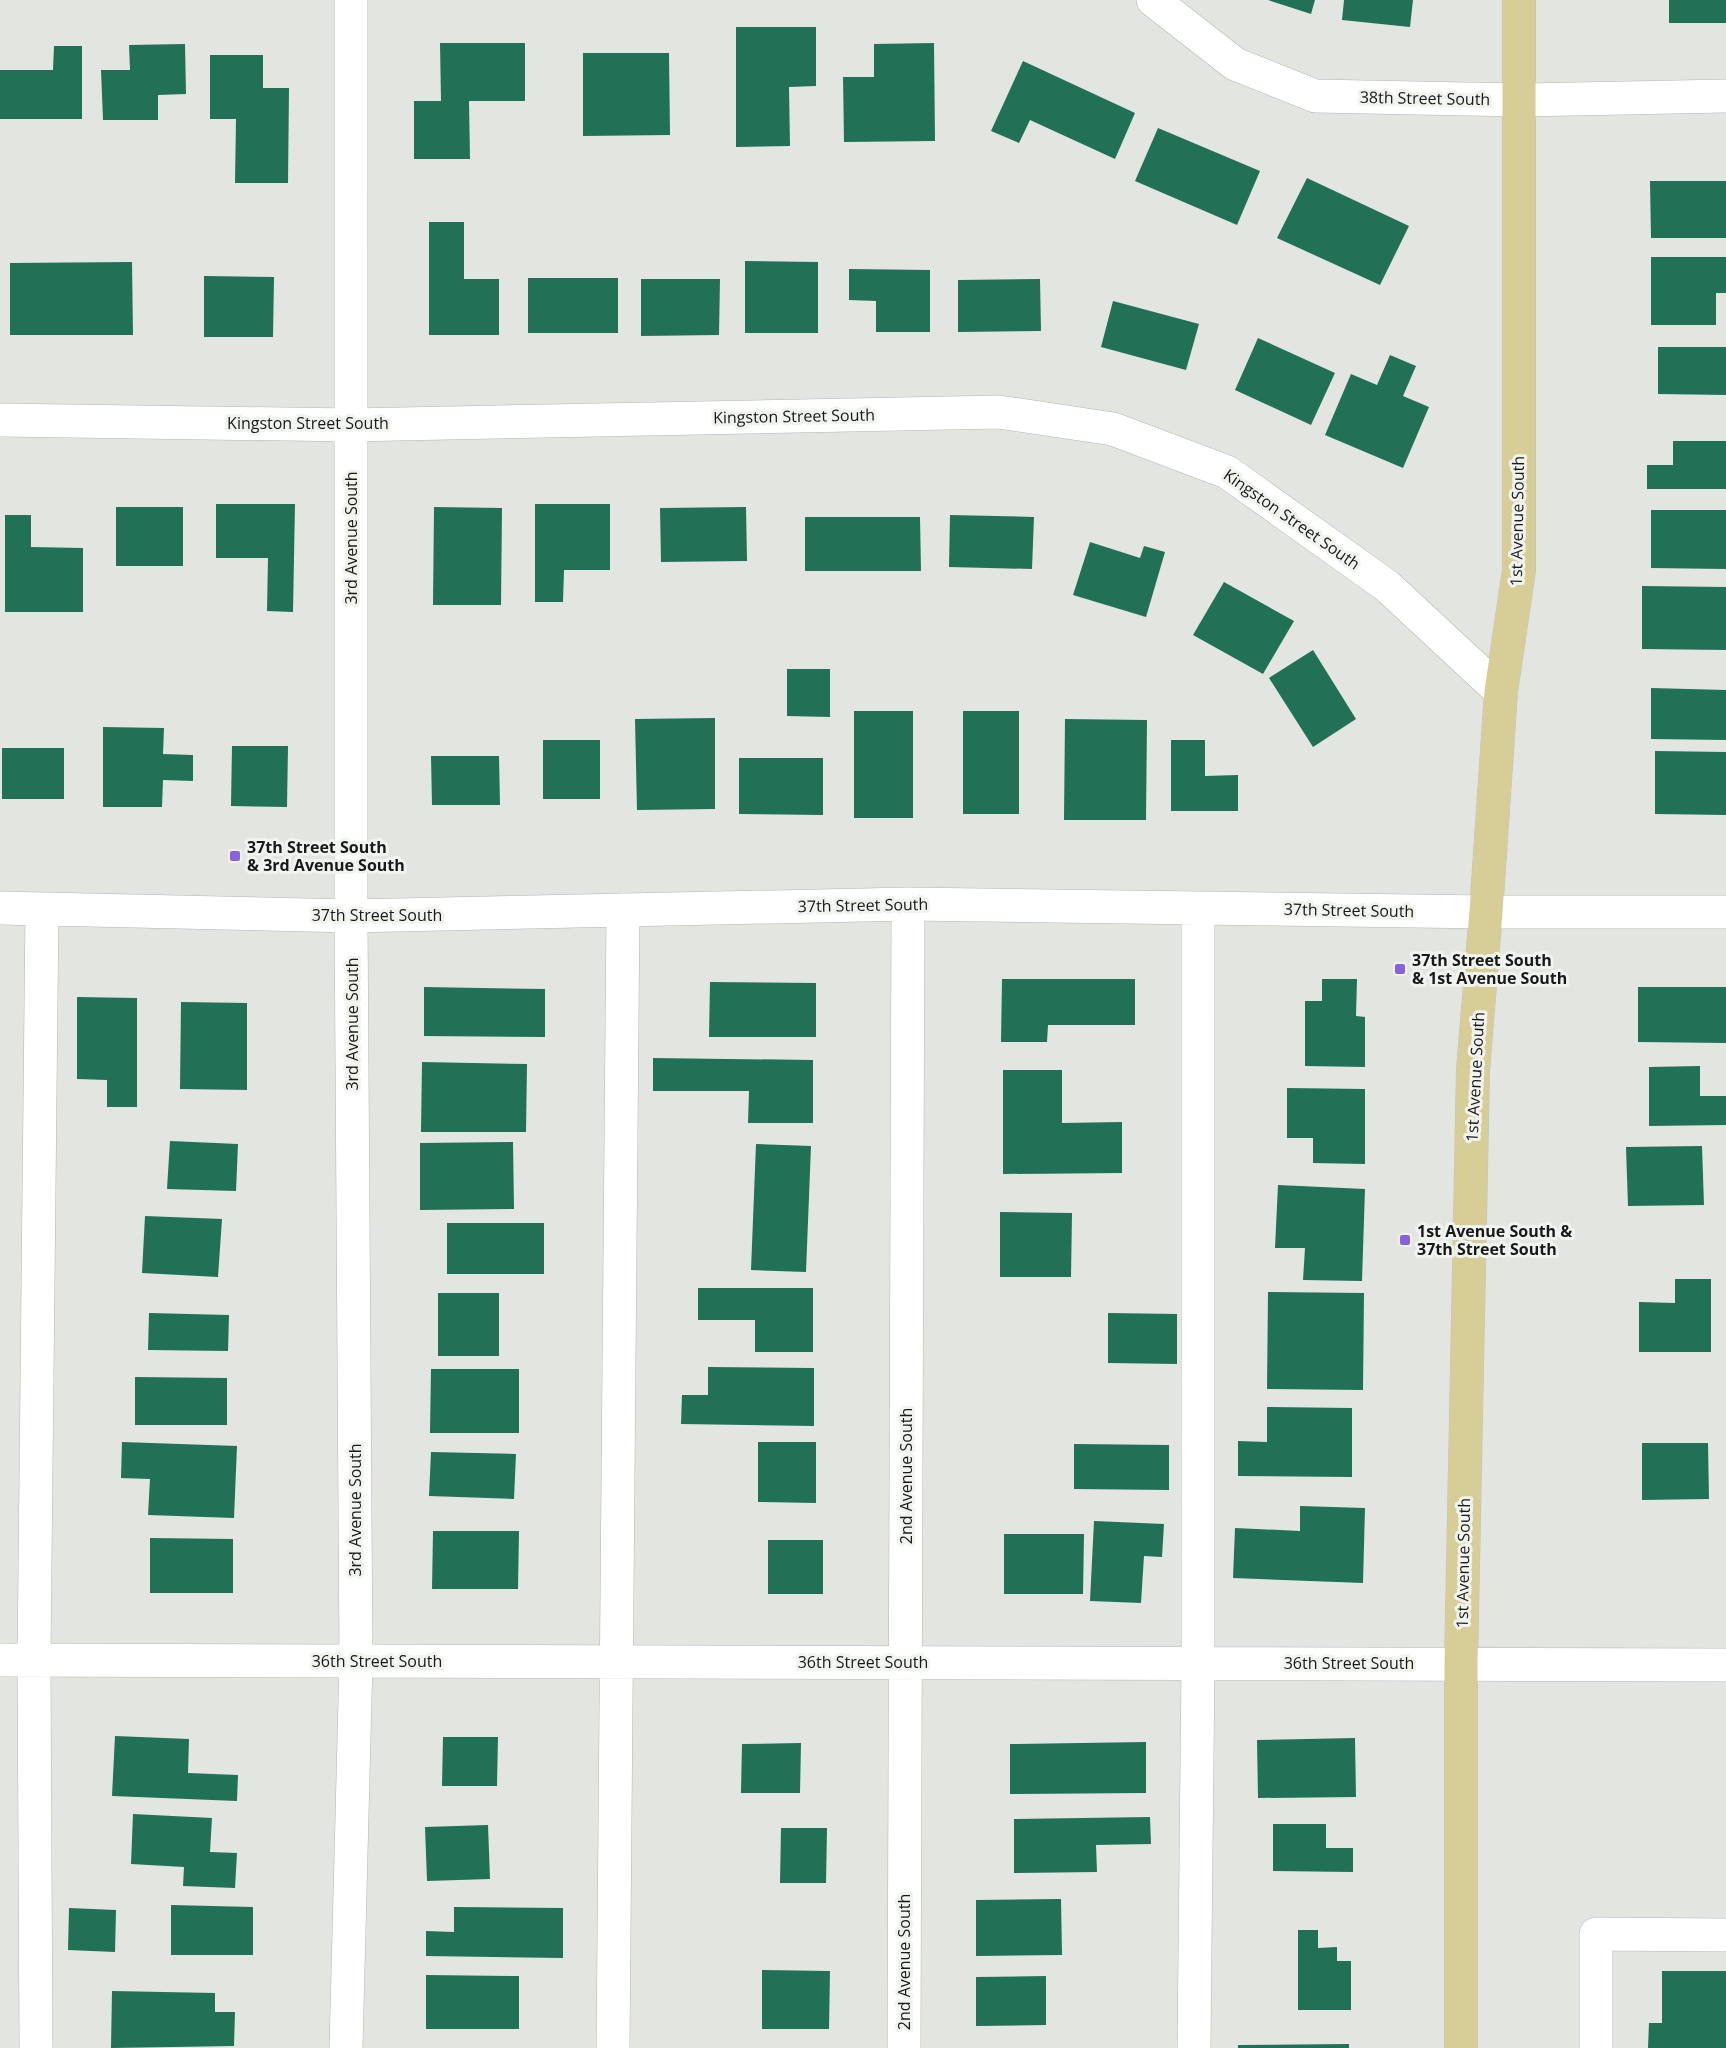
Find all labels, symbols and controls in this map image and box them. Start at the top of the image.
street label: 38th Street South [1360,86,1490,110]
street label: Kingston Street South [713,404,875,428]
street label: Kingston Street South [227,412,389,434]
street label: 1st Avenue South [1505,456,1529,586]
street label: Kingston Street South [1219,464,1365,574]
street label: 3rd Avenue South [340,471,362,605]
place label: 37th Street South & 3rd Avenue South [247,836,405,876]
marker: 37th Street South & 3rd Avenue South [228,849,242,863]
street label: 37th Street South [798,893,928,917]
street label: 37th Street South [1284,898,1414,922]
street label: 37th Street South [312,904,442,926]
place label: 37th Street South & 1st Avenue South [1412,949,1567,989]
street label: 3rd Avenue South [341,957,363,1091]
marker: 37th Street South & 1st Avenue South [1393,962,1407,976]
street label: 1st Avenue South [1461,1011,1489,1143]
place label: 1st Avenue South & 37th Street South [1417,1220,1572,1260]
marker: 1st Avenue South & 37th Street South [1398,1233,1412,1247]
street label: 2nd Avenue South [895,1408,917,1544]
street label: 3rd Avenue South [344,1443,366,1577]
street label: 1st Avenue South [1451,1498,1475,1628]
street label: 36th Street South [312,1650,442,1672]
street label: 36th Street South [798,1651,928,1673]
street label: 36th Street South [1284,1652,1414,1674]
street label: 2nd Avenue South [893,1894,915,2030]

